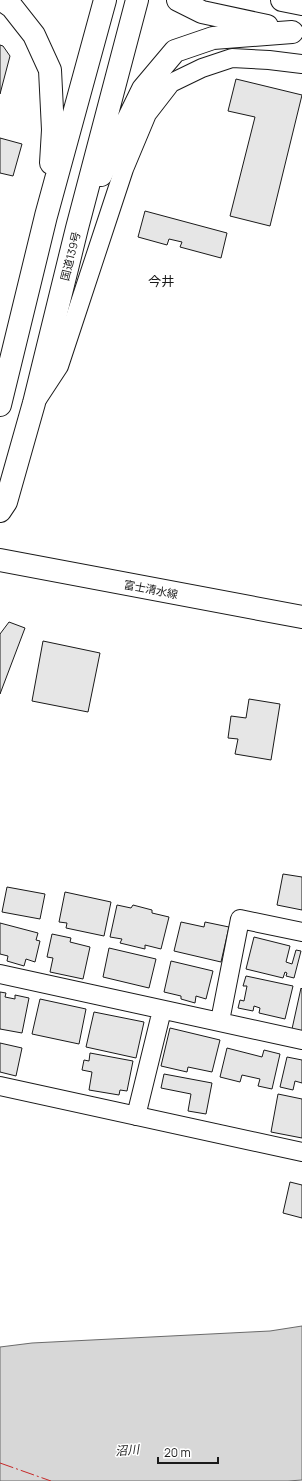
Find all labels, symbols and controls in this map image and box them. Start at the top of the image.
street label: 国道139号 [57,230,83,282]
district label: 今井 [148,272,174,290]
street label: 富士清水線 [123,576,179,602]
scale bar [158,1439,218,1465]
water label: 沼川 [114,1440,142,1460]
text: 20 m [164,1444,191,1461]

